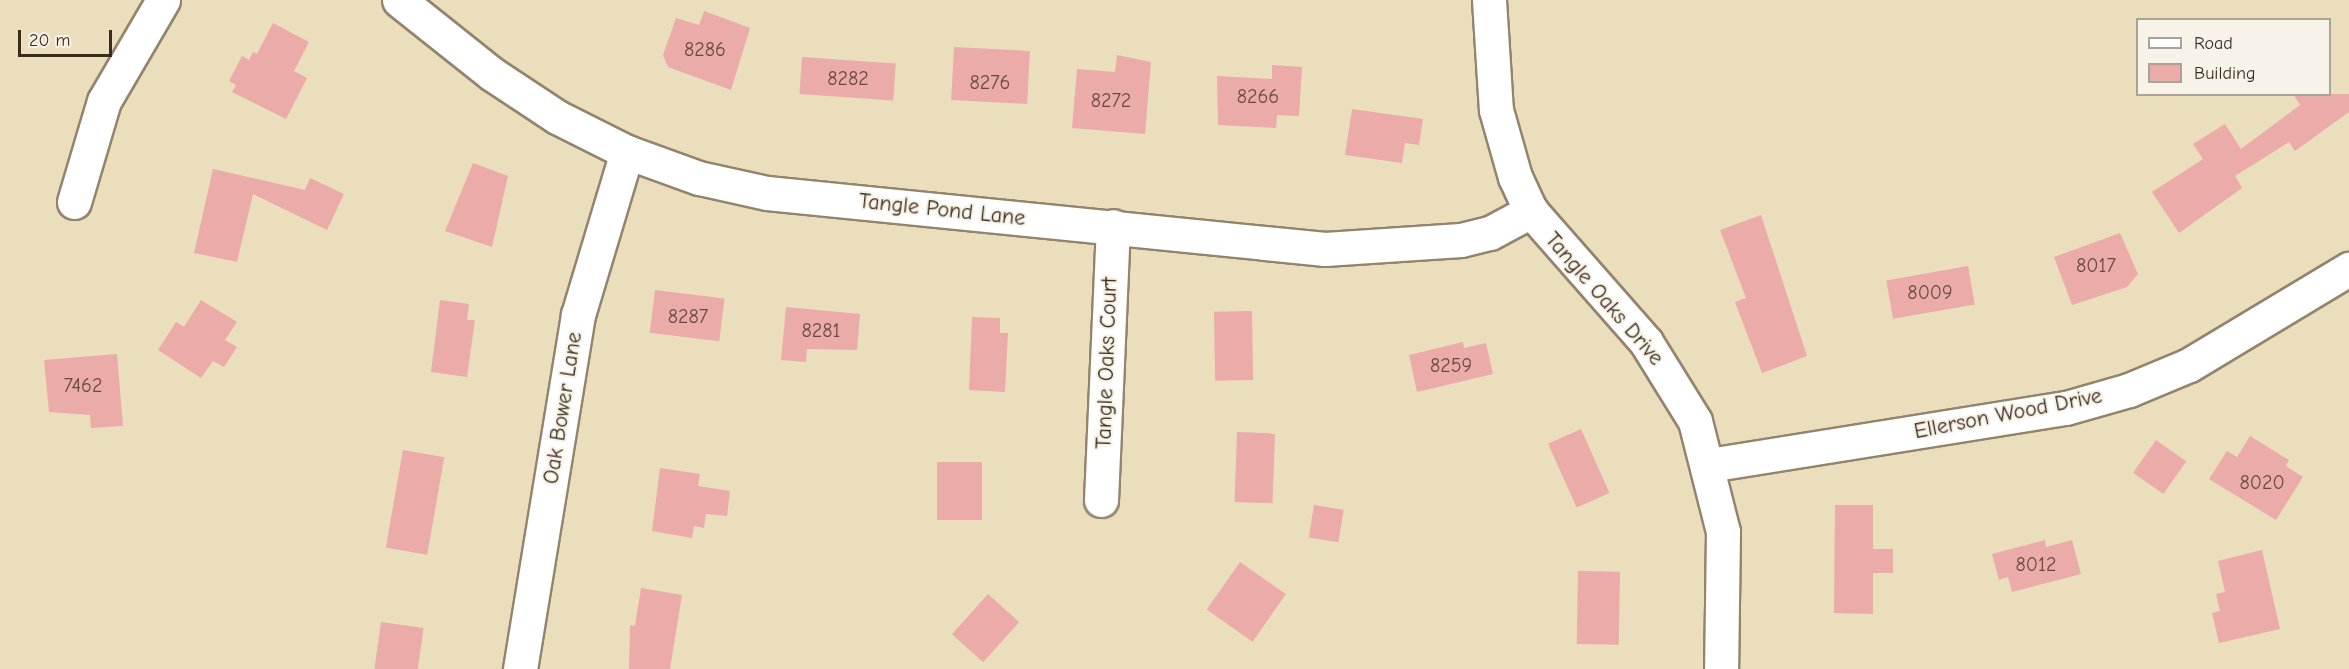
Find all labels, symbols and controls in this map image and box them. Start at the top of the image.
scale bar [21,18,116,56]
legend [2136,18,2331,96]
text: 20 m [29,30,70,51]
text: Road [2194,33,2233,54]
house number: 8286 [684,37,726,61]
text: Building [2194,63,2256,84]
house number: 8282 [827,66,869,90]
house number: 8276 [970,70,1010,94]
house number: 8266 [1237,84,1279,108]
house number: 8272 [1091,88,1131,112]
street label: Tangle Pond Lane [857,188,1027,232]
street label: Tangle Oaks Drive [1539,227,1669,371]
house number: 8017 [2076,253,2116,277]
street label: Tangle Oaks Court [1091,277,1123,449]
house number: 8009 [1907,280,1953,304]
house number: 8287 [668,304,708,328]
house number: 8281 [802,318,840,342]
street label: Oak Bower Lane [538,330,588,486]
house number: 8259 [1430,353,1472,377]
house number: 7462 [64,373,102,397]
street label: Ellerson Wood Drive [1912,383,2104,445]
house number: 8020 [2239,470,2285,494]
house number: 8012 [2016,552,2056,576]

